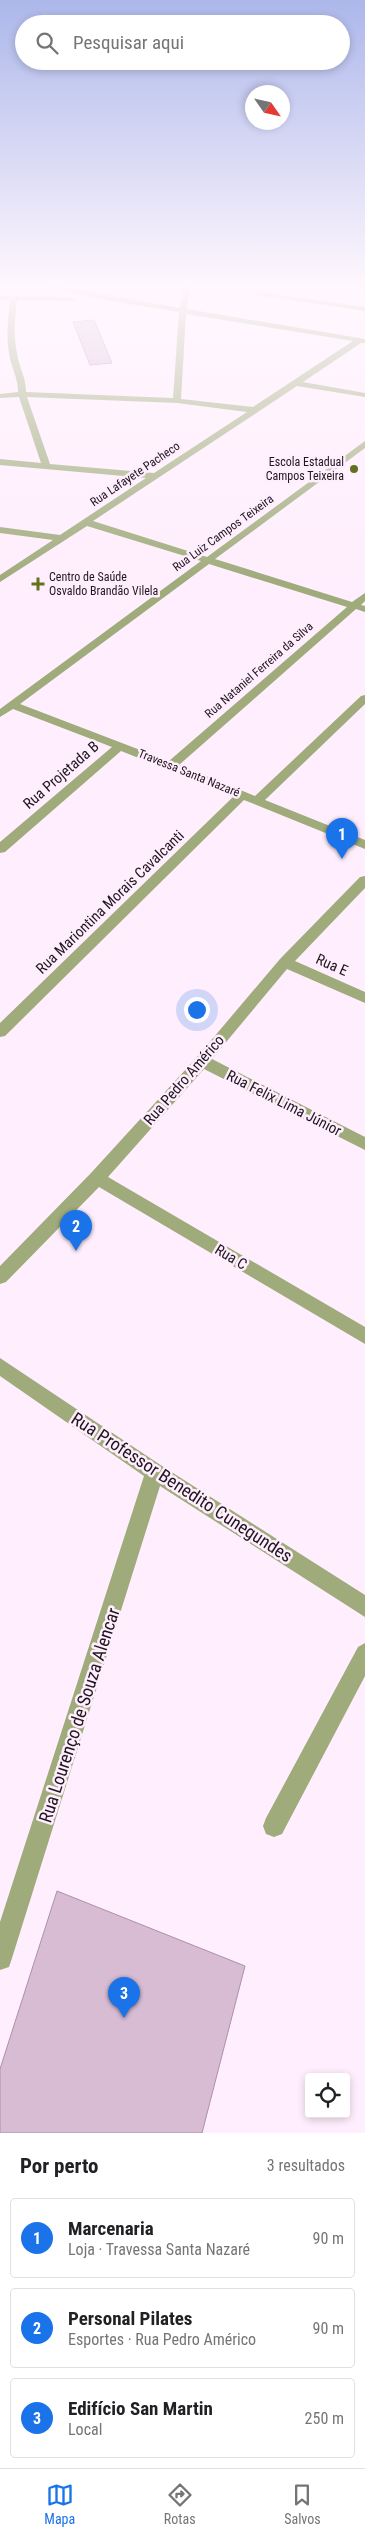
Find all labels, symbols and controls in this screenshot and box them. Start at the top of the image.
search box [15,15,350,70]
icon: search [33,29,61,57]
text: Pesquisar aqui [73,31,184,54]
north arrow [245,85,290,130]
street label: Rua Lafayete Pacheco [88,439,182,509]
place label: Escola Estadual Campos Teixeira [266,455,344,483]
marker: Escola Estadual Campos Teixeira [348,463,360,475]
street label: Rua Luiz Campos Teixeira [170,492,276,574]
place label: Centro de Saúde Osvaldo Brandão Vilela [49,570,159,598]
marker: Centro de Saúde Osvaldo Brandão Vilela [31,577,45,591]
street label: Rua Nataniel Ferreira da Silva [202,619,316,721]
street label: Rua Projetada B [19,737,103,813]
street label: Travessa Santa Nazaré [136,746,242,800]
pin: 1 [326,818,358,859]
street label: Rua Mariontina Morais Cavalcanti [32,826,188,978]
street label: Rua E [313,950,351,980]
your location [184,997,210,1023]
street label: Rua Pedro Américo [140,1031,228,1129]
street label: Rua Felix Lima Júnior [223,1066,345,1140]
pin: 2 [60,1210,92,1251]
street label: Rua C [212,1240,250,1274]
street label: Rua Professor Benedito Cunegundes [68,1408,296,1566]
street label: Rua Lourenço de Souza Alencar [34,1604,124,1825]
pin: 3 [108,1977,140,2018]
map controls [305,2073,350,2118]
button: locate [305,2073,350,2118]
text: Por perto [20,2154,99,2178]
text: 3 resultados [267,2156,345,2175]
text: Marcenaria [68,2217,154,2240]
text: 1 [33,2229,41,2248]
text: 90 m [312,2229,344,2248]
text: Loja · Travessa Santa Nazaré [68,2240,250,2259]
text: Personal Pilates [68,2307,192,2330]
text: 2 [33,2319,41,2338]
text: 90 m [312,2319,344,2338]
text: Esportes · Rua Pedro Américo [68,2330,256,2349]
text: Edifício San Martin [68,2397,213,2420]
text: 3 [33,2409,41,2428]
text: 250 m [305,2409,344,2428]
text: Local [68,2420,102,2439]
tab: Mapa [44,2481,75,2527]
tab: Rotas [164,2481,196,2527]
tab: Salvos [284,2481,321,2527]

